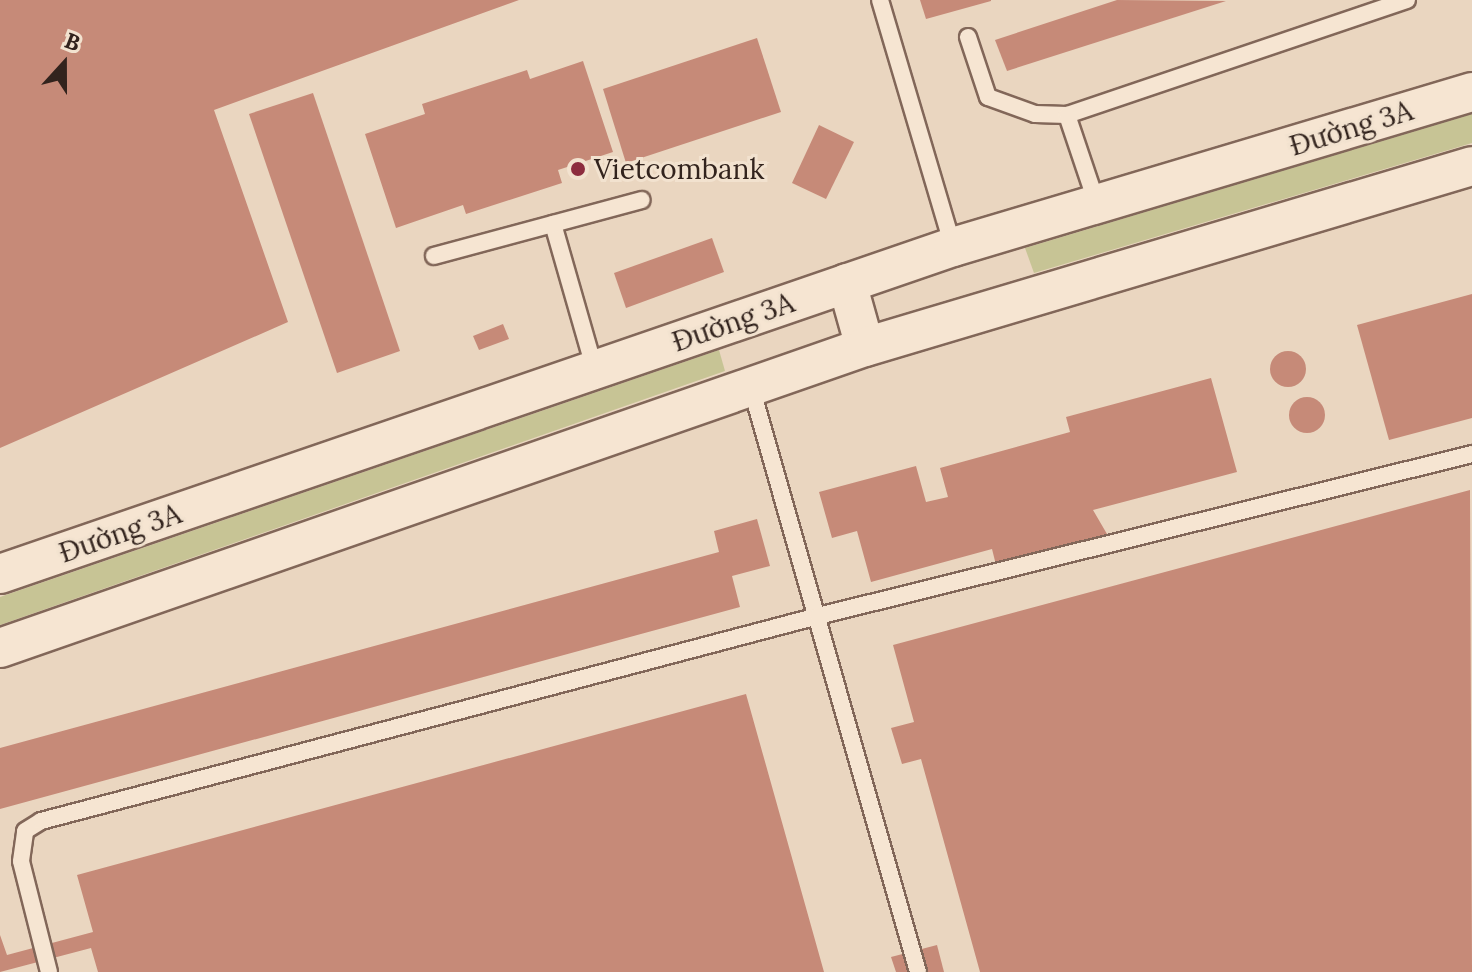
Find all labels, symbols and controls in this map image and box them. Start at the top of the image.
north arrow [24,24,104,104]
text: B [61,26,84,57]
street label: Đường 3A [1285,93,1417,163]
place label: Vietcombank [594,152,764,186]
marker: Vietcombank [569,160,587,178]
street label: Đường 3A [668,285,798,359]
street label: Đường 3A [55,496,185,570]

